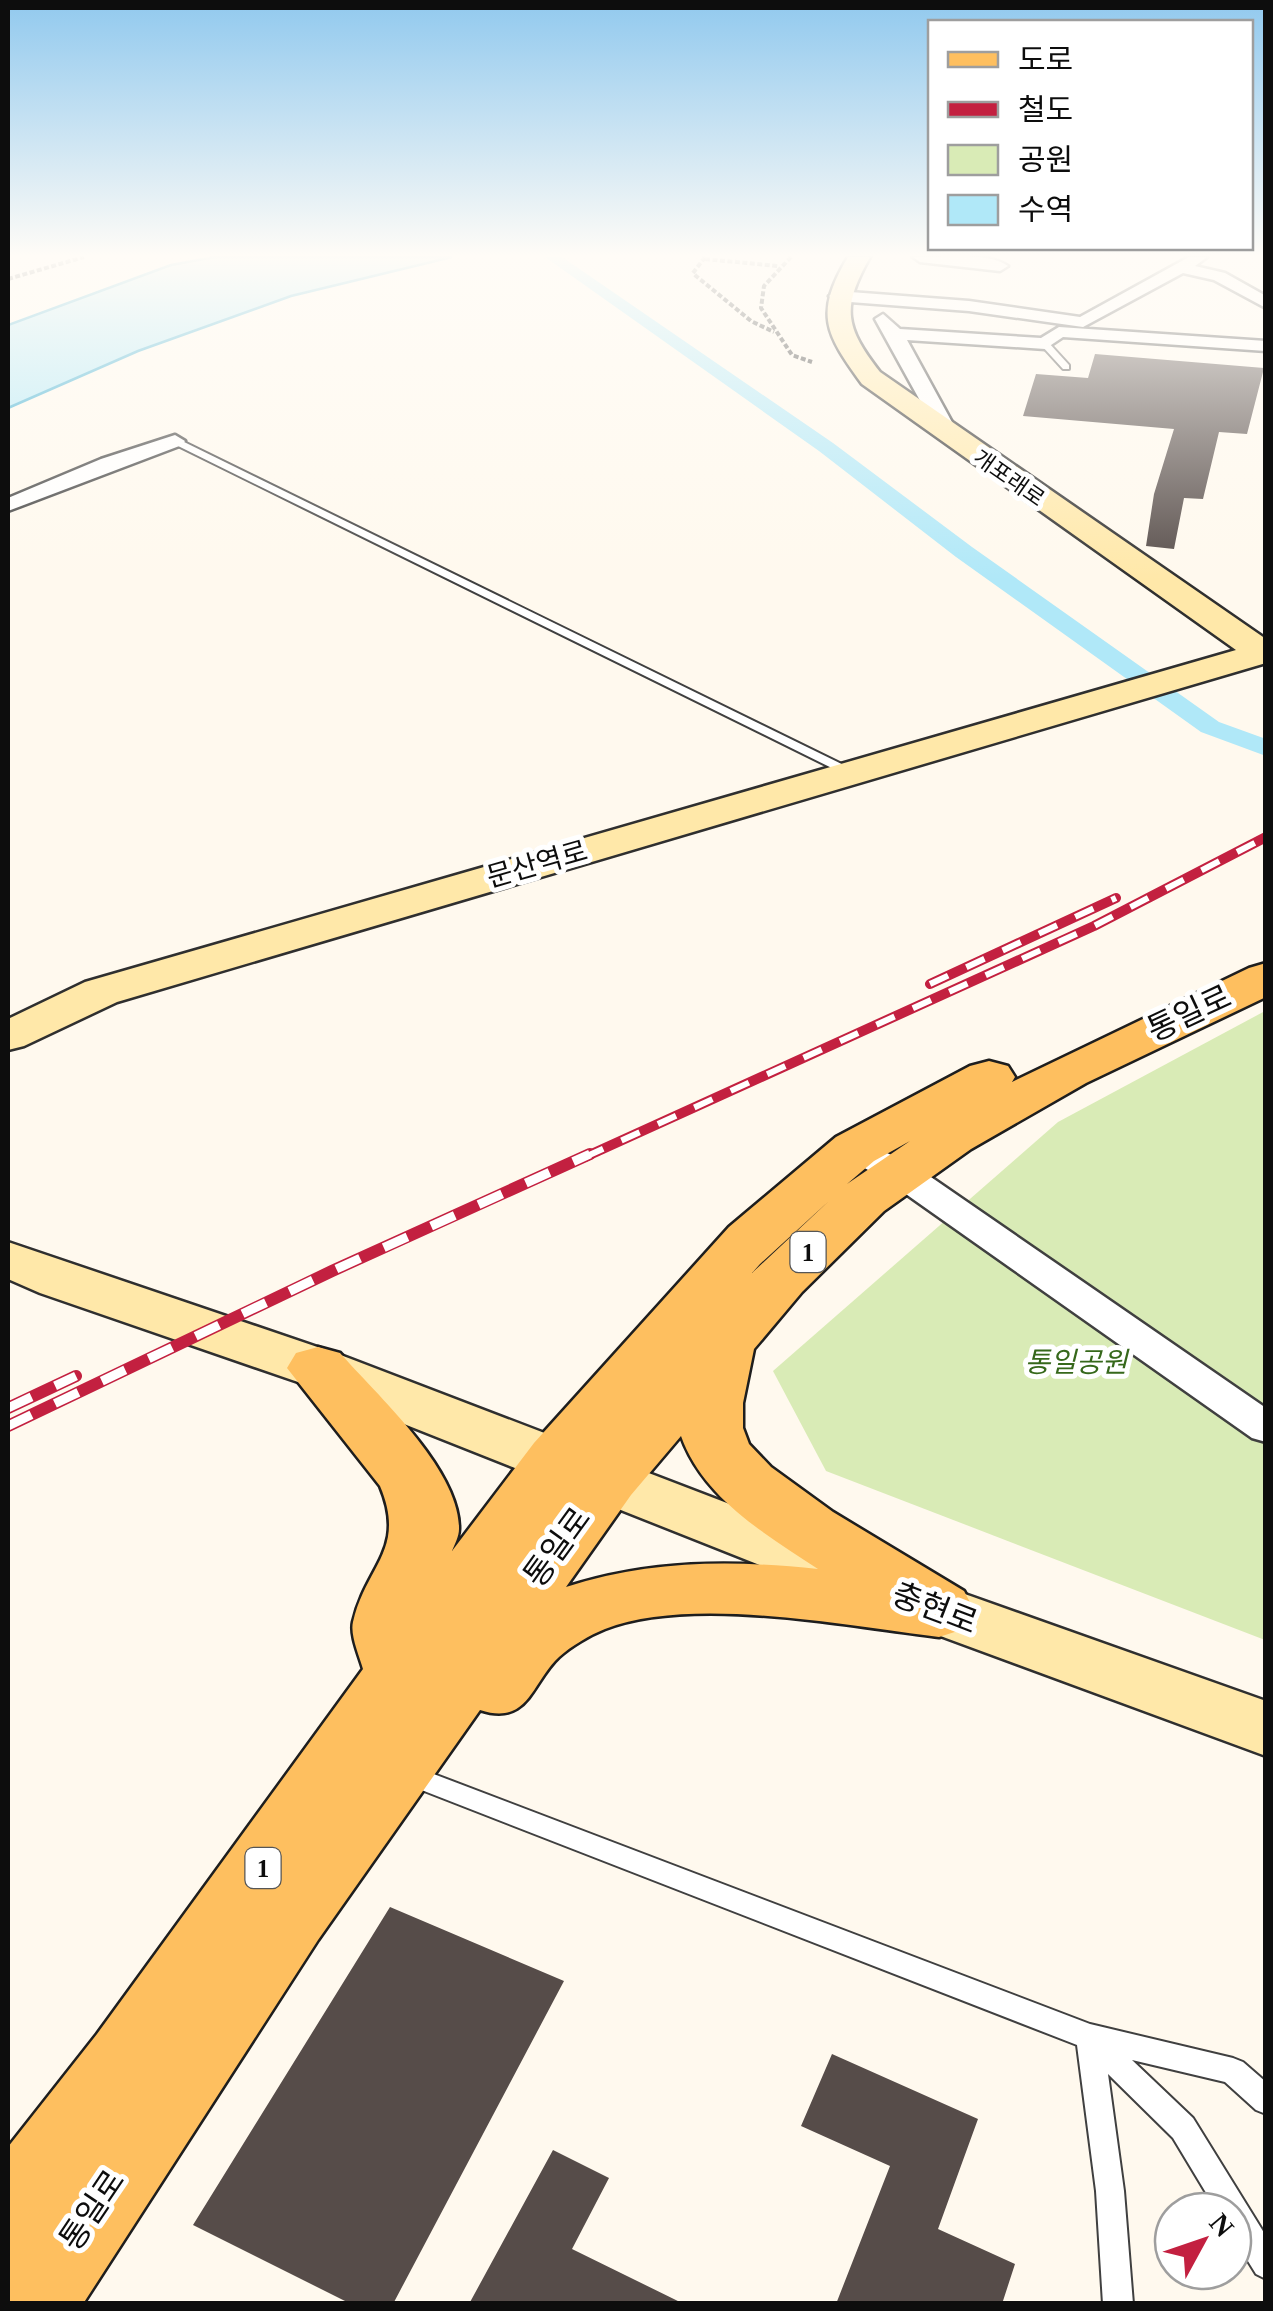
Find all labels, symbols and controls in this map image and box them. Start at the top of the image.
legend [928,20,1253,250]
text: 도로 [1018,43,1073,76]
text: 철도 [1018,93,1073,126]
text: 공원 [1018,143,1073,176]
text: 수역 [1018,193,1073,226]
street label: 개포래로 [969,445,1049,511]
street label: 문산역로 [483,835,591,893]
street label: 통일로 [1141,978,1237,1048]
road number: 1 [790,1232,826,1272]
park label: 통일공원 [1024,1347,1130,1378]
street label: 통일로 [516,1501,598,1593]
street label: 충현로 [887,1575,983,1641]
road number: 1 [246,1848,280,1888]
street label: 통일로 [52,2163,132,2257]
north arrow [1153,2191,1253,2291]
text: N [1203,2208,1240,2243]

